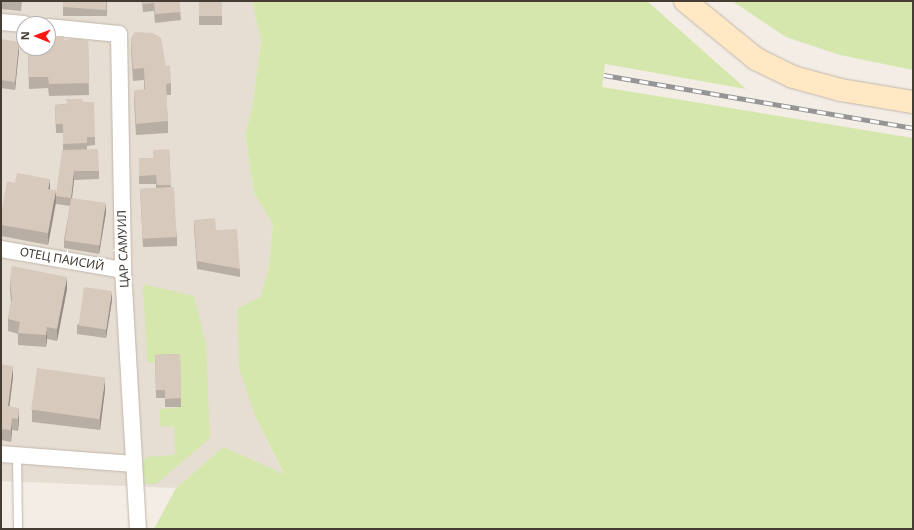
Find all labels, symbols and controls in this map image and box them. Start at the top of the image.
north arrow [16,16,56,56]
text: N [17,31,32,40]
street label: ЦАР САМУИЛ [114,210,132,288]
street label: ОТЕЦ ПАИСИЙ [19,244,105,274]

